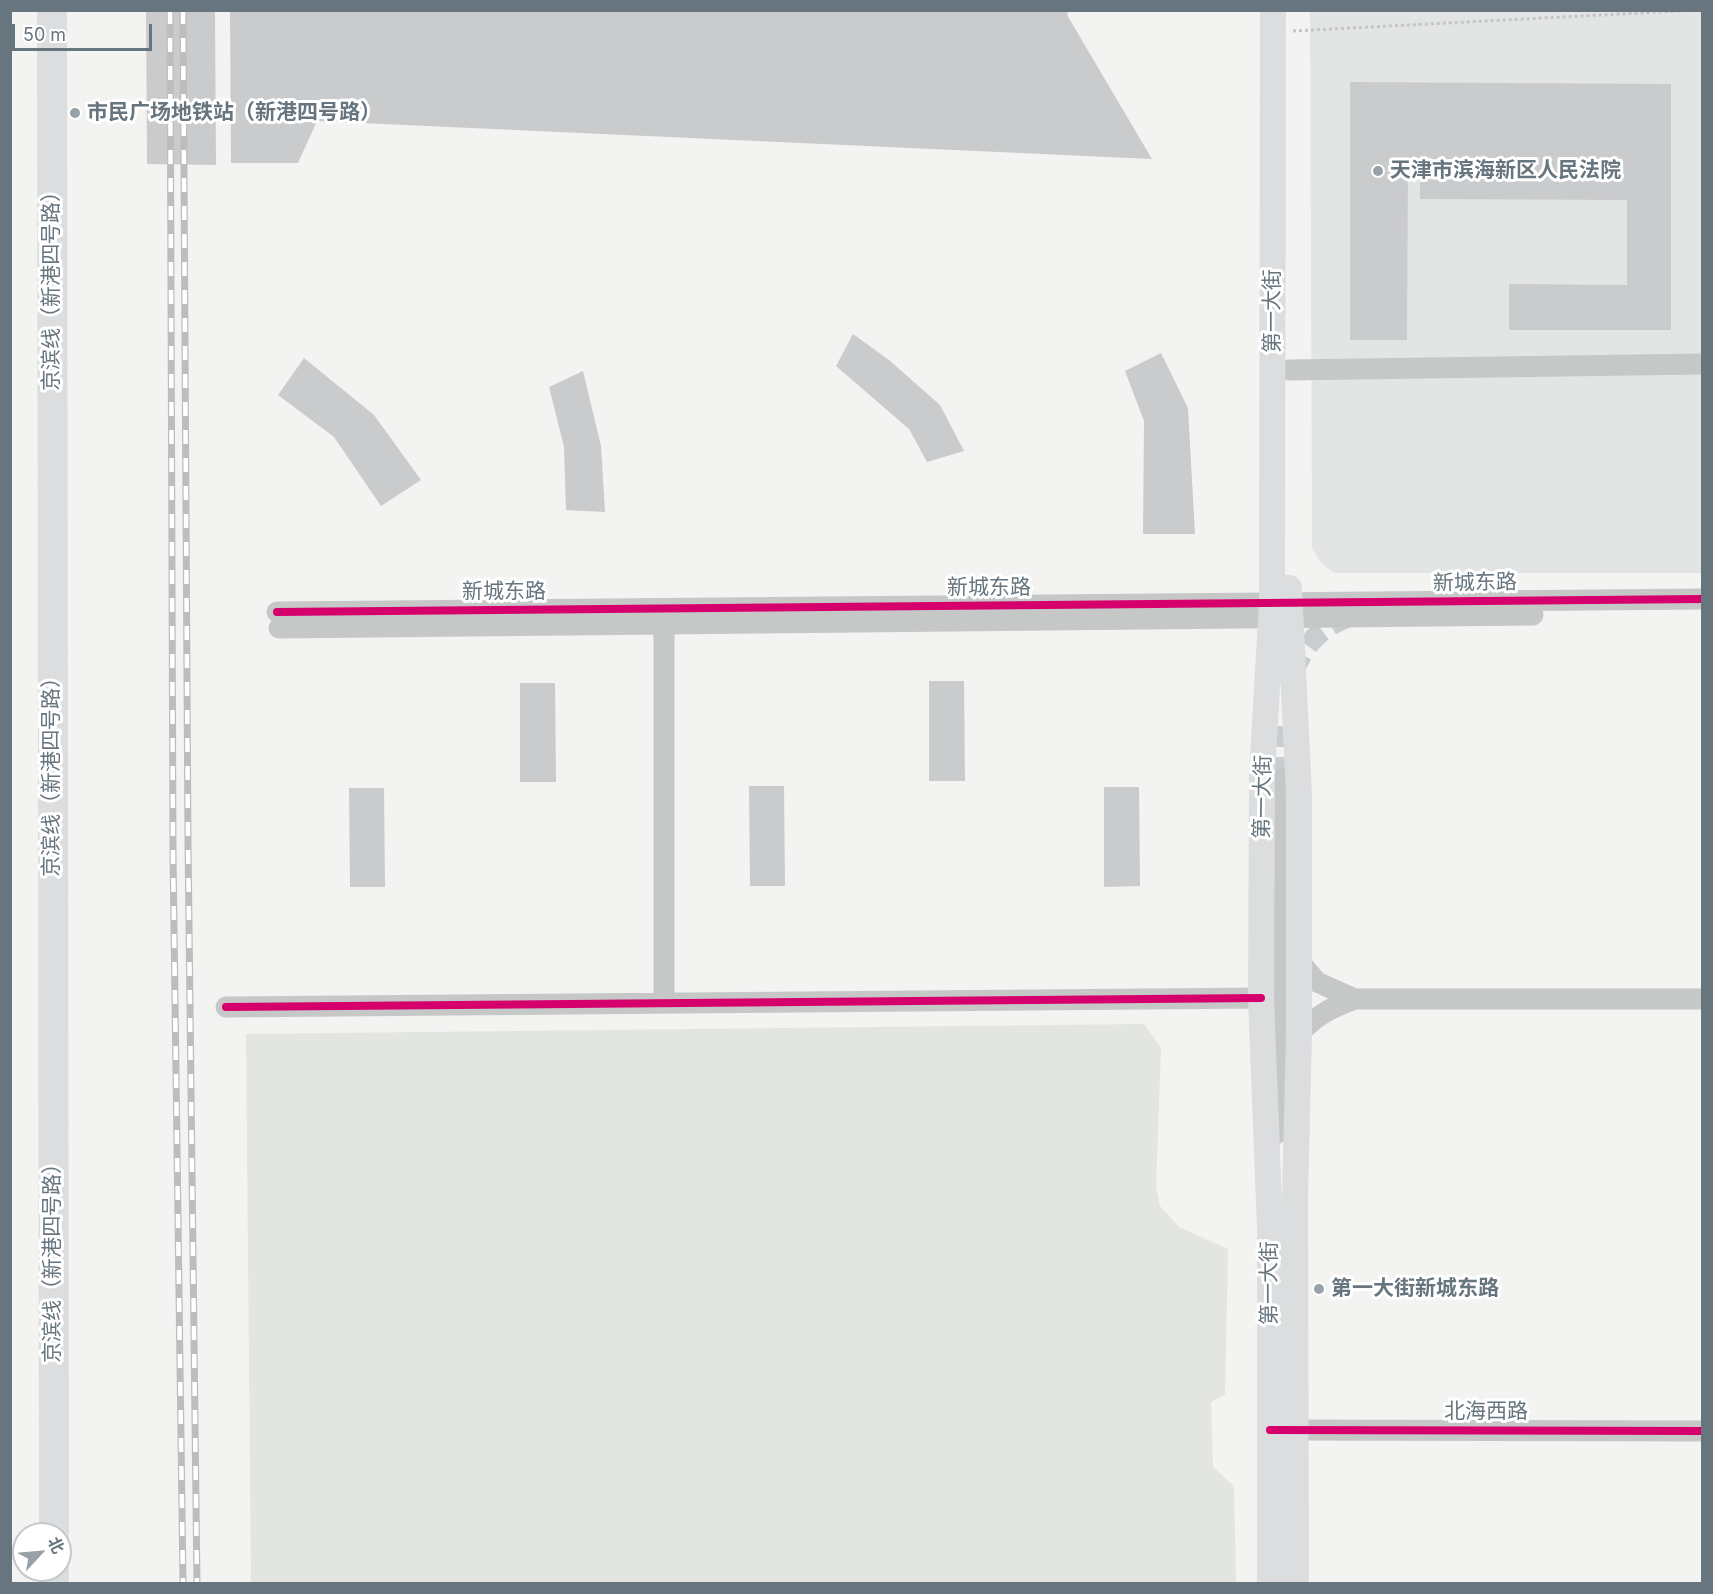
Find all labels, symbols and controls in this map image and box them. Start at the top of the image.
scale bar [15,12,154,50]
text: 50 m [23,24,66,45]
place label: 市民广场地铁站（新港四号路） [87,100,381,126]
marker: 市民广场地铁站（新港四号路） [68,106,82,120]
place label: 天津市滨海新区人民法院 [1390,158,1621,184]
marker: 天津市滨海新区人民法院 [1371,164,1385,178]
street label: 京滨线（新港四号路） [39,181,65,391]
street label: 第一大街 [1260,269,1286,353]
street label: 新城东路 [1433,570,1517,596]
street label: 新城东路 [947,575,1031,601]
street label: 新城东路 [462,579,546,605]
street label: 京滨线（新港四号路） [39,667,65,877]
street label: 第一大街 [1250,755,1276,839]
street label: 京滨线（新港四号路） [40,1153,66,1363]
street label: 第一大街 [1257,1241,1283,1325]
place label: 第一大街新城东路 [1331,1276,1499,1302]
marker: 第一大街新城东路 [1312,1282,1326,1296]
street label: 北海西路 [1444,1399,1528,1425]
north arrow [12,1522,72,1582]
text: 北 [44,1533,69,1557]

